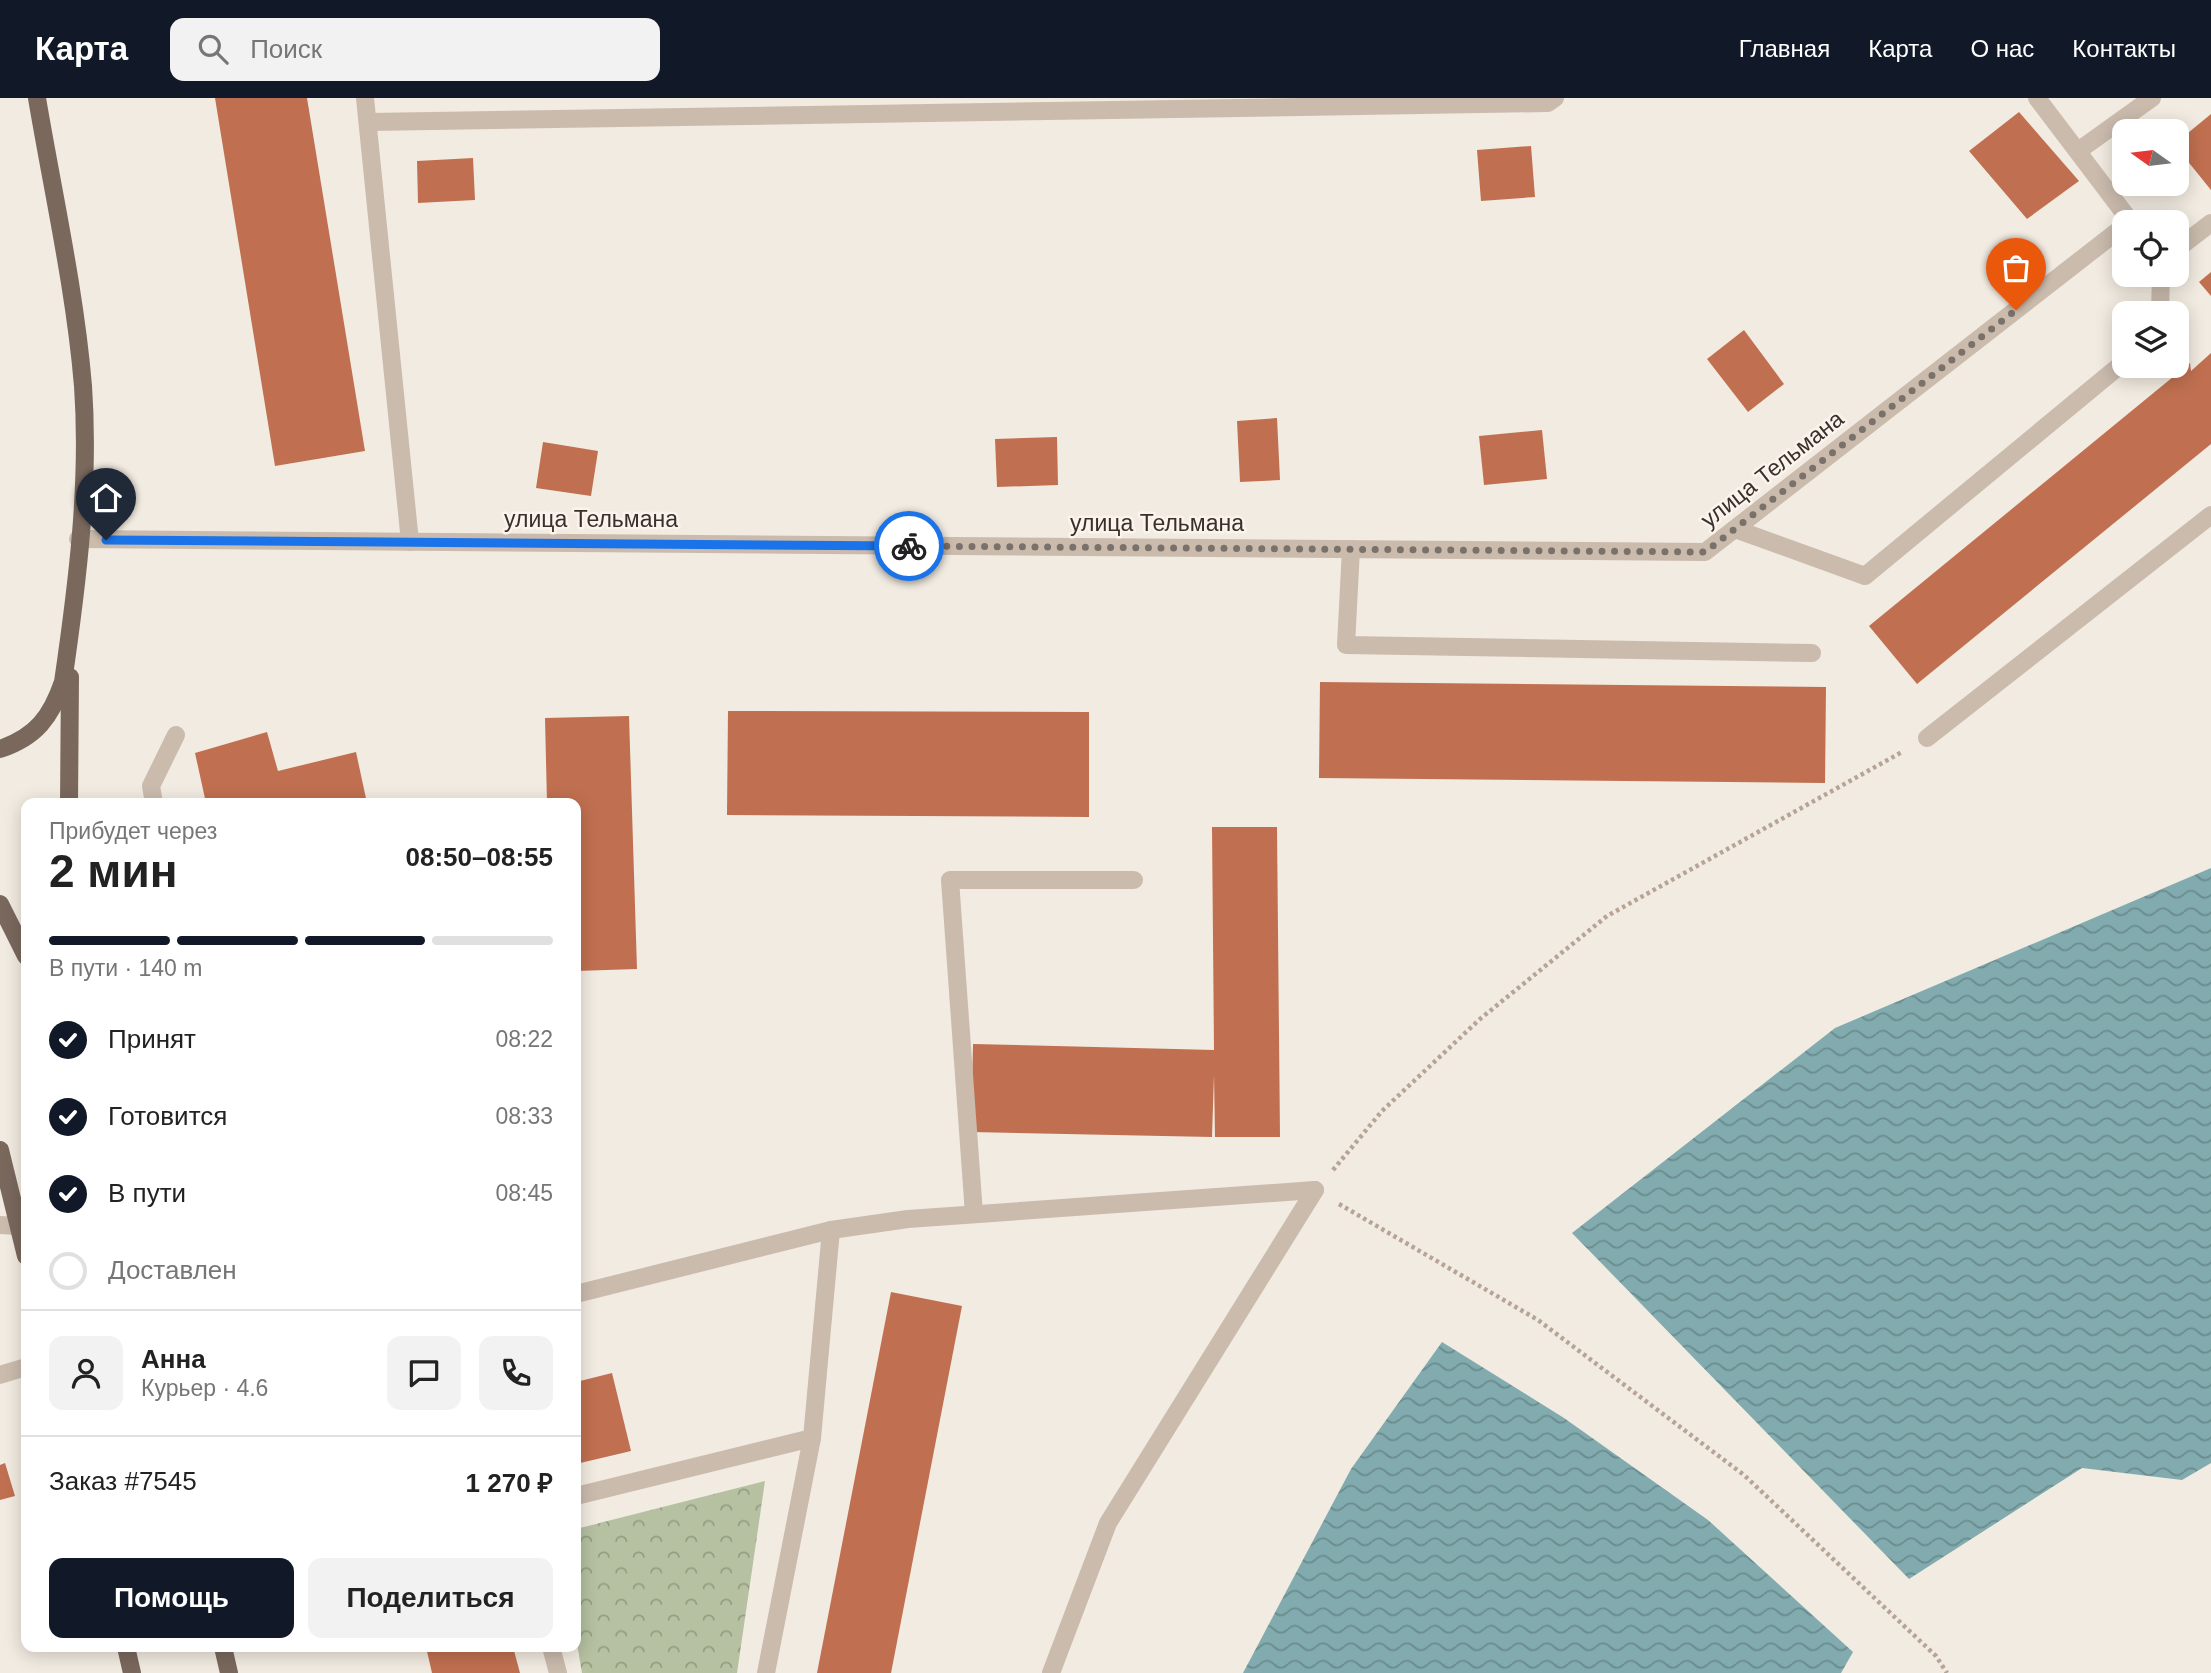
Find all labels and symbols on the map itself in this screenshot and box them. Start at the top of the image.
north arrow [2112,119,2189,196]
pin [1986,238,2046,310]
street label: улица Тельмана [1695,405,1849,533]
pin [76,468,136,540]
street label: улица Тельмана [504,506,678,532]
street label: улица Тельмана [1070,510,1244,536]
courier [874,511,944,581]

